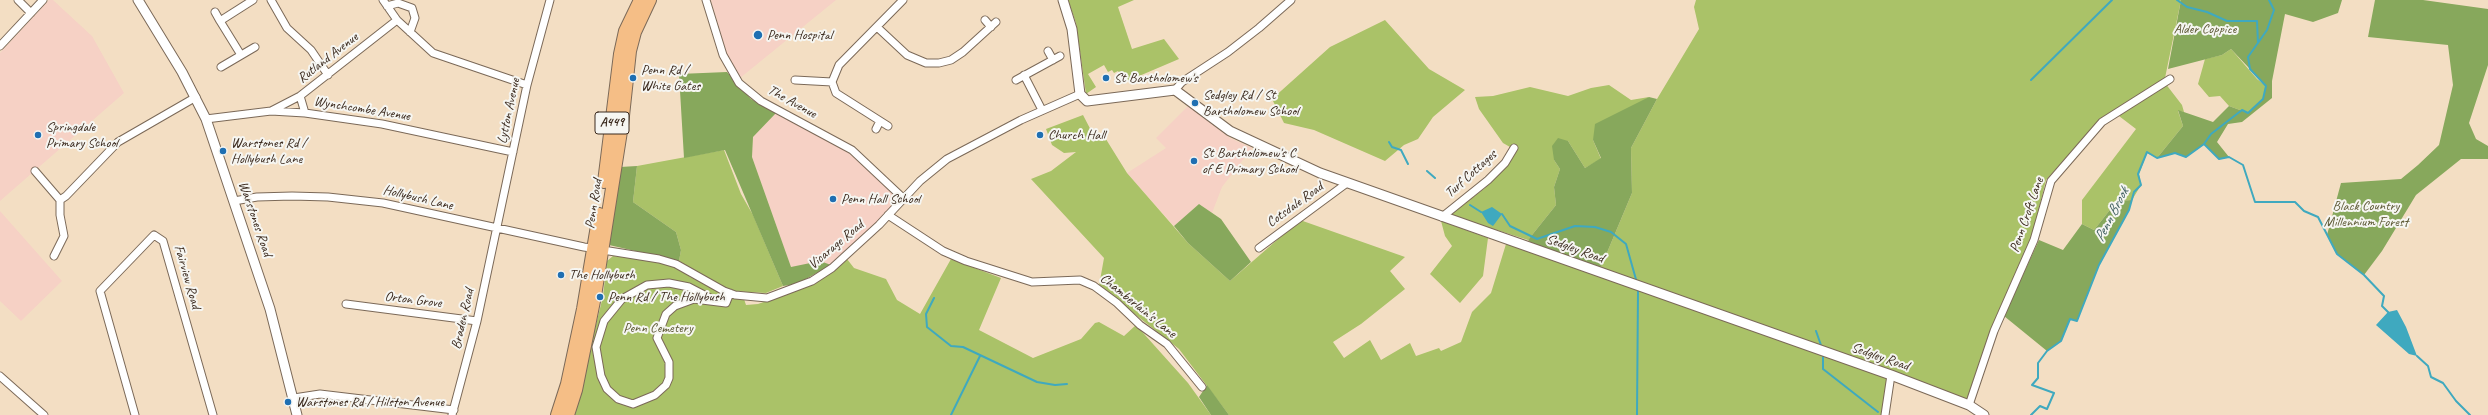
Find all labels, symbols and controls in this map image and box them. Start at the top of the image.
park label: Alder Coppice [2174,21,2236,37]
place label: Penn Hospital [767,27,832,43]
street label: Rutland Avenue [294,29,362,87]
marker: Penn Hospital [752,29,764,41]
place label: Penn Rd / White Gates [641,62,700,94]
place label: St Bartholomew's [1114,70,1198,86]
marker: Penn Rd / White Gates [628,73,638,83]
marker: St Bartholomew's [1101,73,1111,83]
street label: Lytton Avenue [494,77,524,145]
street label: The Avenue [765,82,819,122]
place label: Sedgley Rd / St Bartholomew School [1203,87,1299,120]
street label: Wynchcombe Avenue [313,93,411,125]
marker: Sedgley Rd / St Bartholomew School [1190,98,1200,108]
road number: A449 [595,112,629,134]
place label: Springdale Primary School [46,119,118,152]
place label: Church Hall [1048,127,1105,143]
marker: Springdale Primary School [33,130,43,140]
marker: Church Hall [1035,130,1045,140]
place label: Warstones Rd / Hollybush Lane [231,135,306,168]
place label: St Bartholomew's C of E Primary School [1202,145,1297,178]
marker: Warstones Rd / Hollybush Lane [218,146,228,156]
street label: Turf Cottages [1442,146,1500,202]
marker: St Bartholomew's C of E Primary School [1189,156,1199,166]
street label: Penn Croft Lane [2006,175,2048,255]
street label: Penn Road [582,178,606,230]
street label: Warstones Road [234,179,276,259]
street label: Cotsdale Road [1263,179,1327,231]
street label: Hollybush Lane [381,182,455,214]
water label: Penn Brook [2091,185,2133,245]
place label: Penn Hall School [841,191,920,207]
marker: Penn Hall School [828,194,838,204]
park label: Black Country Millennium Forest [2324,198,2408,230]
street label: Vicarage Road [805,217,867,273]
street label: Sedgley Road [1544,231,1606,267]
street label: Fairview Road [170,243,204,311]
place label: The Hollybush [569,267,635,283]
marker: The Hollybush [556,270,566,280]
street label: Chamberlain's Lane [1096,270,1180,342]
street label: Braden Road [448,287,478,351]
street label: Orton Grove [384,288,442,312]
place label: Penn Rd / The Hollybush [608,289,725,305]
marker: Penn Rd / The Hollybush [595,292,605,302]
park label: Penn Cemetery [623,320,693,336]
street label: Sedgley Road [1849,339,1911,375]
place label: Warstones Rd / Hilston Avenue [296,394,444,410]
marker: Warstones Rd / Hilston Avenue [283,397,293,407]

